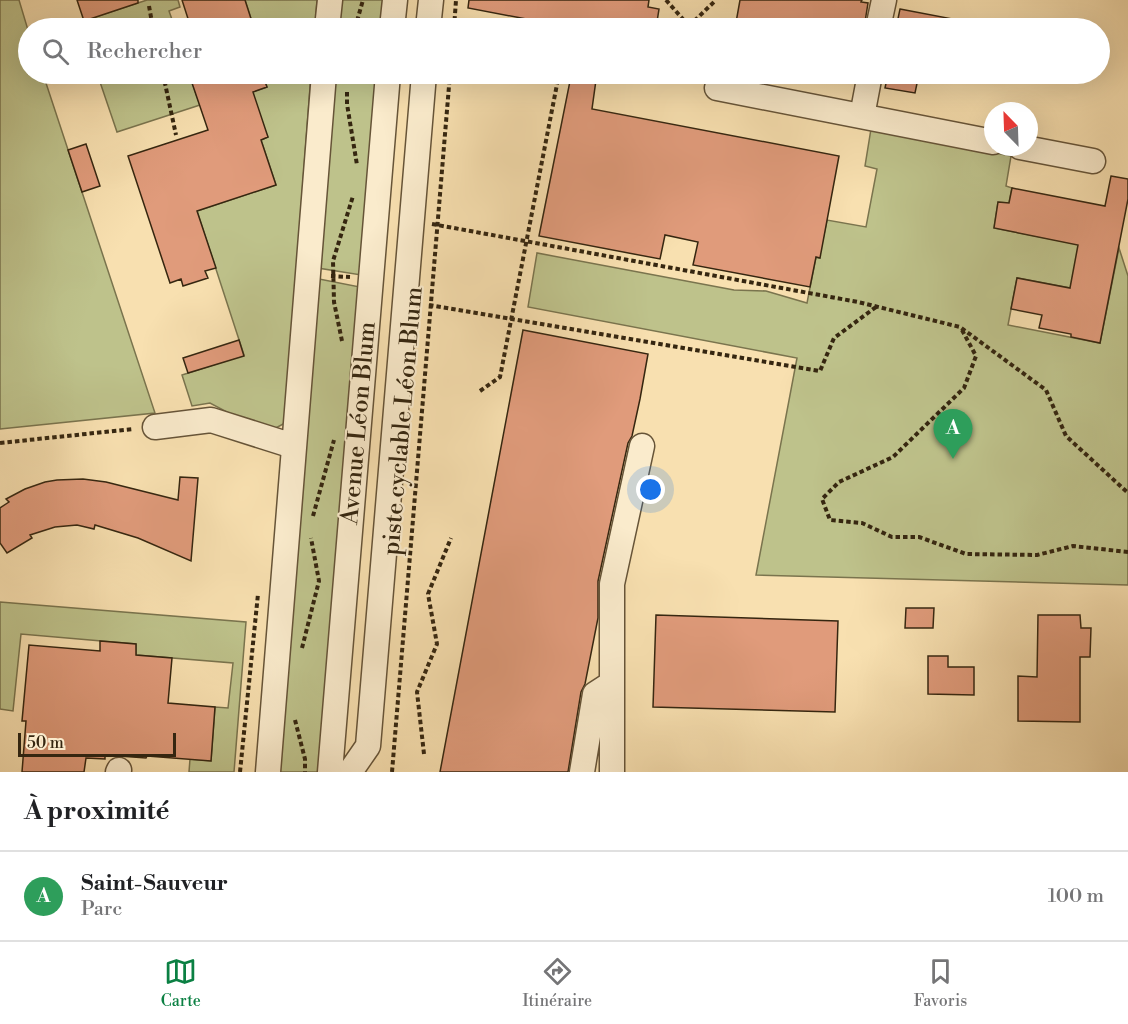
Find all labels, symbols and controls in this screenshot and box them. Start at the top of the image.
search box [18,18,1110,84]
icon: search [39,35,72,68]
text: Rechercher [87,38,202,65]
north arrow [984,102,1038,156]
street label: piste cyclable Léon Blum [376,285,430,557]
street label: Avenue Léon Blum [335,320,383,527]
pin: A [934,410,972,459]
your location [636,475,665,504]
scale bar [18,730,176,758]
text: 50 m [27,733,64,753]
text: À proximité [24,795,169,827]
text: Saint-Sauveur [81,870,228,897]
text: A [36,884,51,909]
text: 100 m [1048,884,1104,909]
text: Parc [81,897,122,922]
tab: Carte [161,955,201,1011]
tab: Itinéraire [522,955,592,1011]
tab: Favoris [914,955,967,1011]

